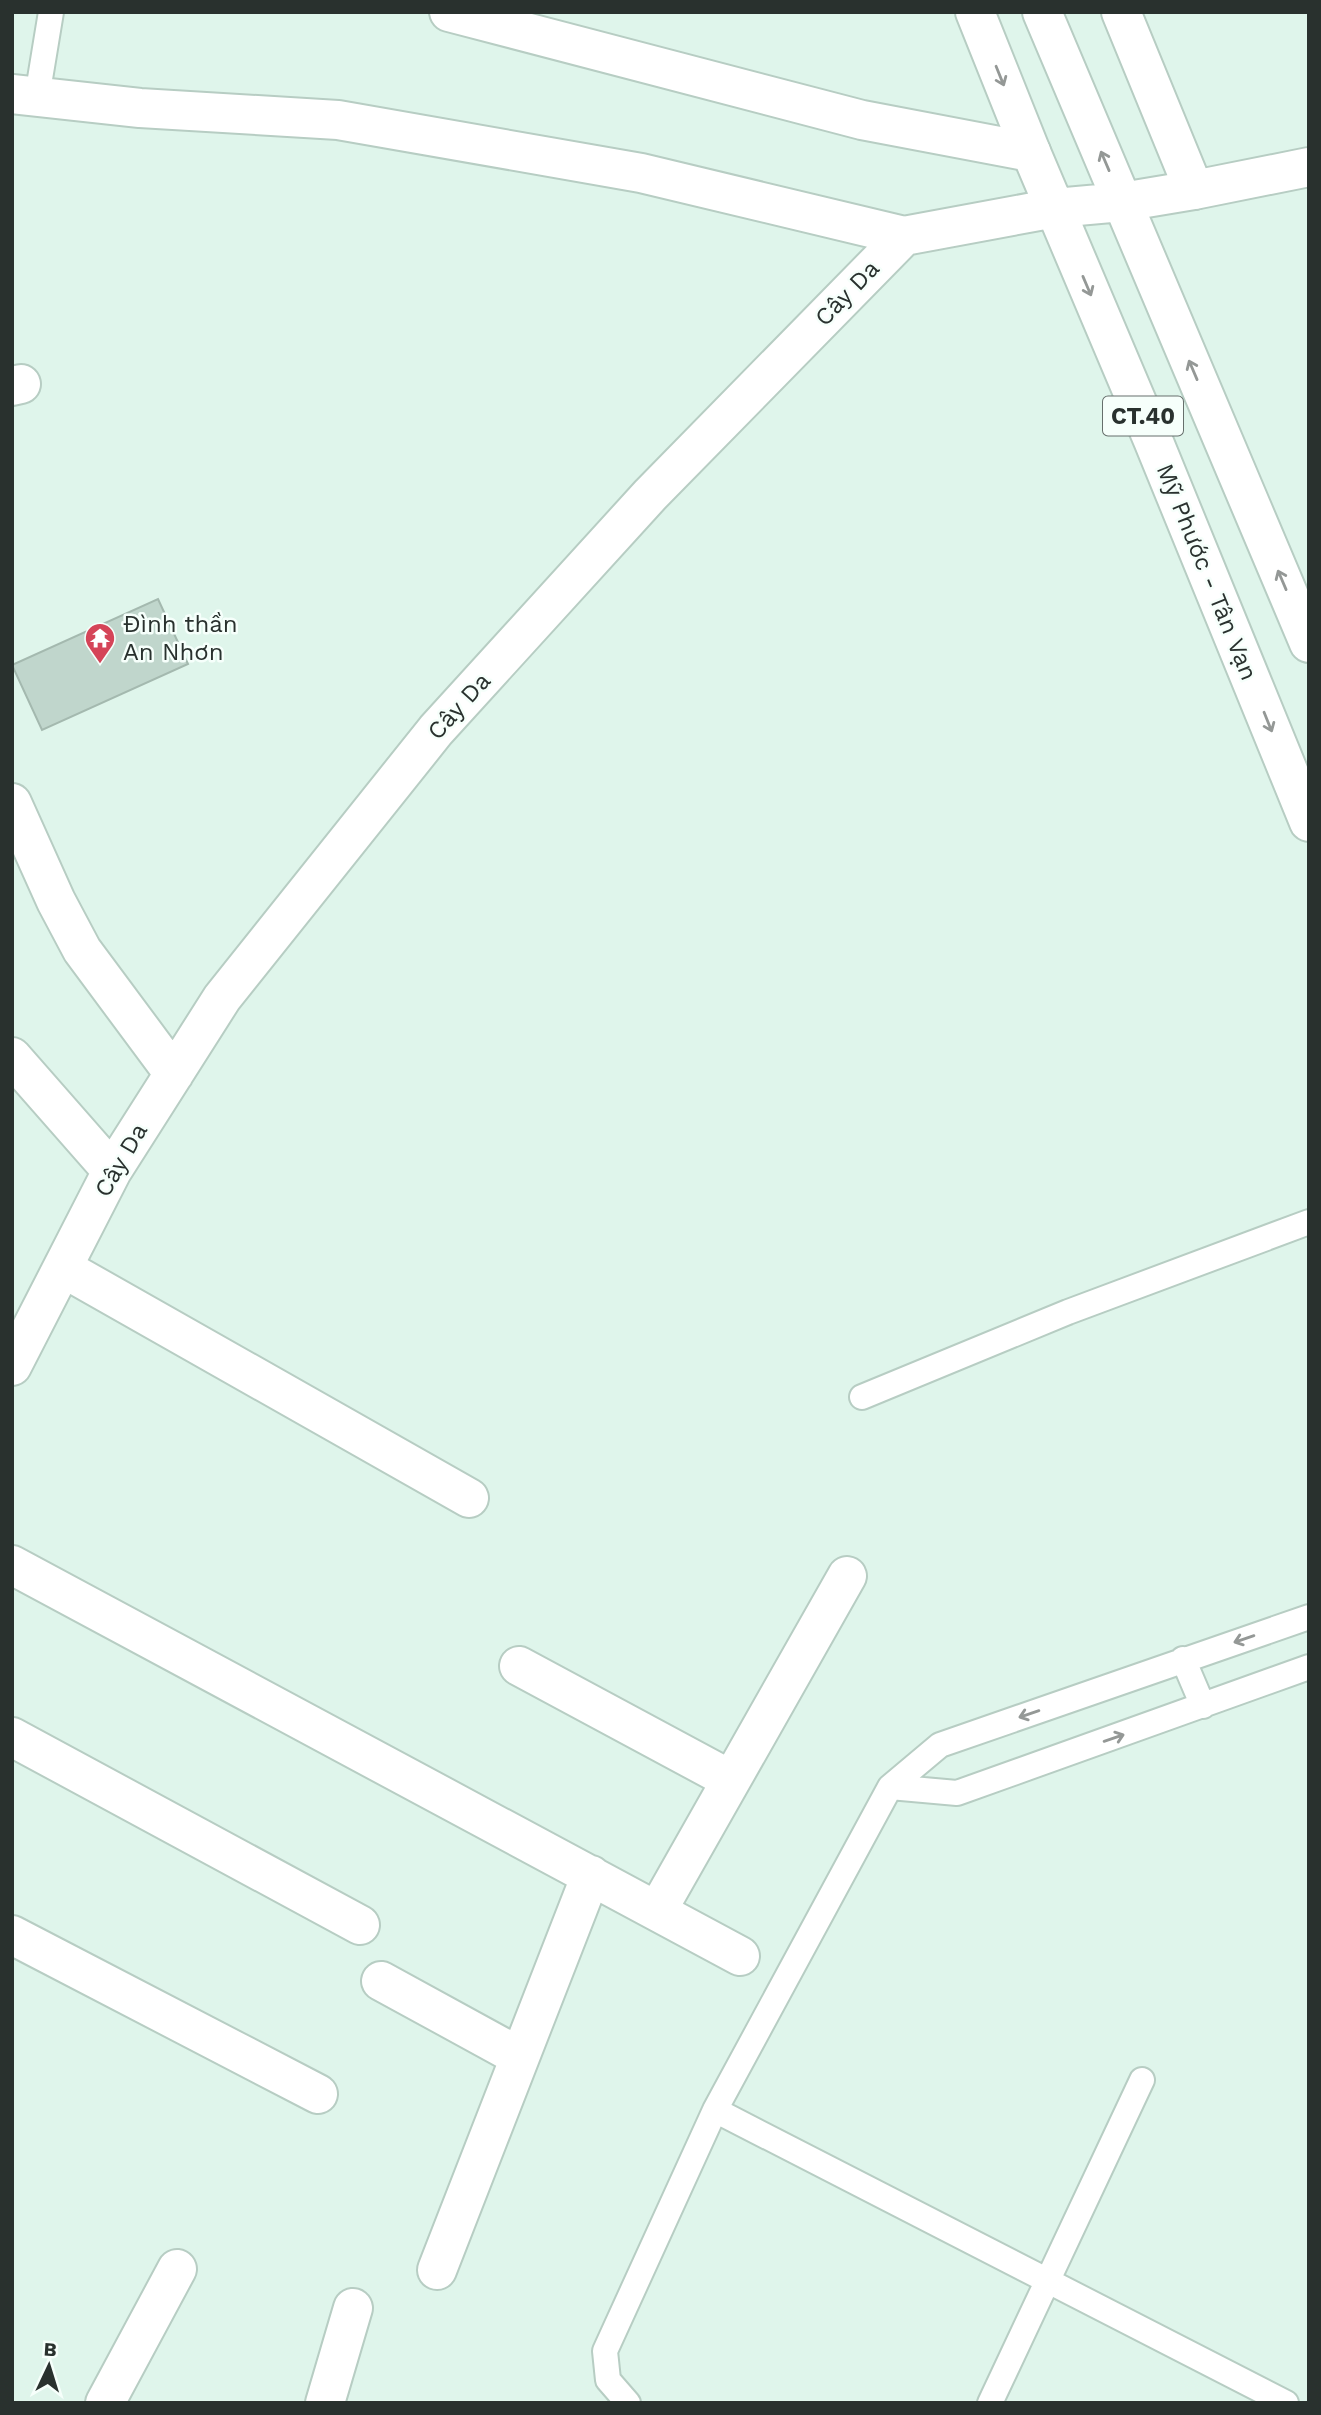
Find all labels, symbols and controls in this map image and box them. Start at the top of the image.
one-way arrow [995,64,1008,86]
one-way arrow [1098,151,1111,172]
street label: Cây Da [809,254,885,332]
one-way arrow [1082,274,1095,296]
one-way arrow [1186,360,1199,382]
road number: CT.40 [1103,396,1183,436]
street label: Mỹ Phước - Tân Vạn [1151,460,1263,684]
one-way arrow [1275,570,1288,591]
place label: Đình thần An Nhơn [123,610,238,666]
temple icon: Đình thần An Nhơn [83,621,117,665]
street label: Cây Da [422,667,496,745]
one-way arrow [1263,711,1276,733]
street label: Cây Da [89,1118,153,1202]
one-way arrow [1234,1634,1256,1646]
one-way arrow [1019,1709,1041,1721]
one-way arrow [1102,1730,1124,1743]
north arrow [14,2331,84,2401]
text: B [43,2338,57,2361]

